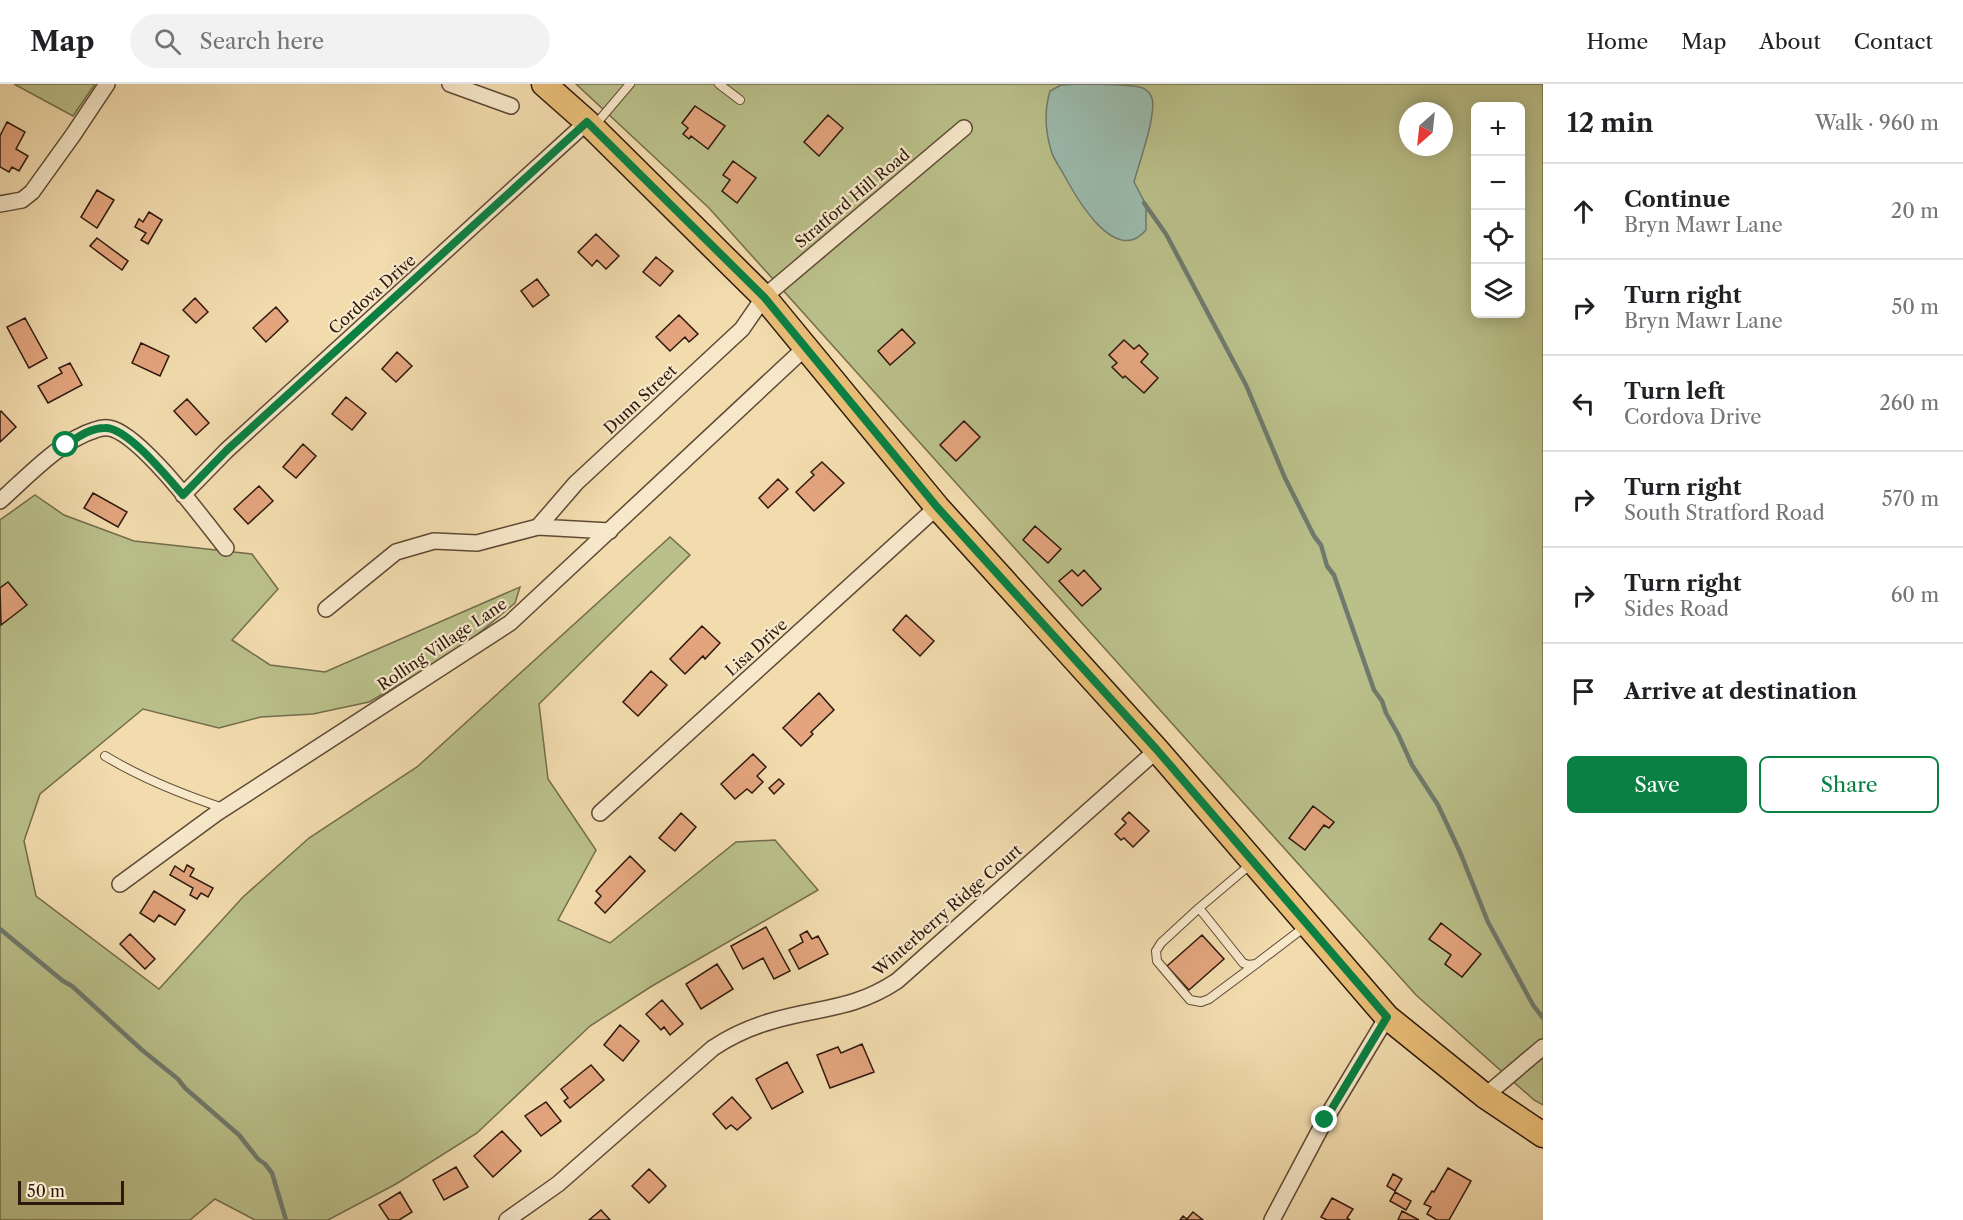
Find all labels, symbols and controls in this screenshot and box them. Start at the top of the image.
search box [130,14,550,68]
text: Map [30,24,94,58]
icon: search [151,25,184,58]
text: Search here [199,28,324,55]
text: Home [1587,29,1648,54]
text: Map [1681,29,1726,54]
text: About [1759,29,1821,54]
text: Contact [1854,29,1933,54]
north arrow [1399,102,1453,156]
map controls [1471,102,1525,318]
button: + [1471,102,1525,156]
text: 12 min [1567,107,1654,139]
text: Walk · 960 m [1815,111,1939,135]
street label: Stratford Hill Road [791,144,914,252]
button: − [1471,156,1525,210]
text: Continue [1624,186,1730,213]
icon: ahead [1567,195,1600,228]
text: 20 m [1891,199,1939,223]
button: locate [1471,210,1525,264]
text: Bryn Mawr Lane [1624,213,1783,237]
street label: Cordova Drive [324,250,420,338]
button: layers [1471,264,1525,318]
text: Turn right [1624,282,1742,309]
icon: right [1567,291,1600,324]
text: 50 m [1892,295,1939,319]
text: Bryn Mawr Lane [1624,309,1783,333]
street label: Dunn Street [599,360,681,438]
text: Turn left [1624,378,1725,405]
icon: left [1567,387,1600,420]
text: 260 m [1879,391,1939,415]
text: Cordova Drive [1624,405,1762,429]
route start [52,431,78,457]
text: Turn right [1624,474,1742,501]
icon: right [1567,483,1600,516]
text: 570 m [1882,487,1939,511]
text: South Stratford Road [1624,501,1825,525]
text: Turn right [1624,570,1742,597]
icon: right [1567,579,1600,612]
text: 60 m [1891,583,1939,607]
street label: Rolling Village Lane [374,593,511,695]
text: Sides Road [1624,597,1729,621]
street label: Lisa Drive [721,614,791,680]
icon: arrive [1567,675,1600,708]
text: Arrive at destination [1624,678,1857,705]
button: Save [1567,756,1747,813]
button: Share [1759,756,1939,813]
street label: Winterberry Ridge Court [868,840,1026,981]
route end [1311,1106,1337,1132]
scale bar [18,1178,124,1206]
text: 50 m [27,1181,65,1201]

